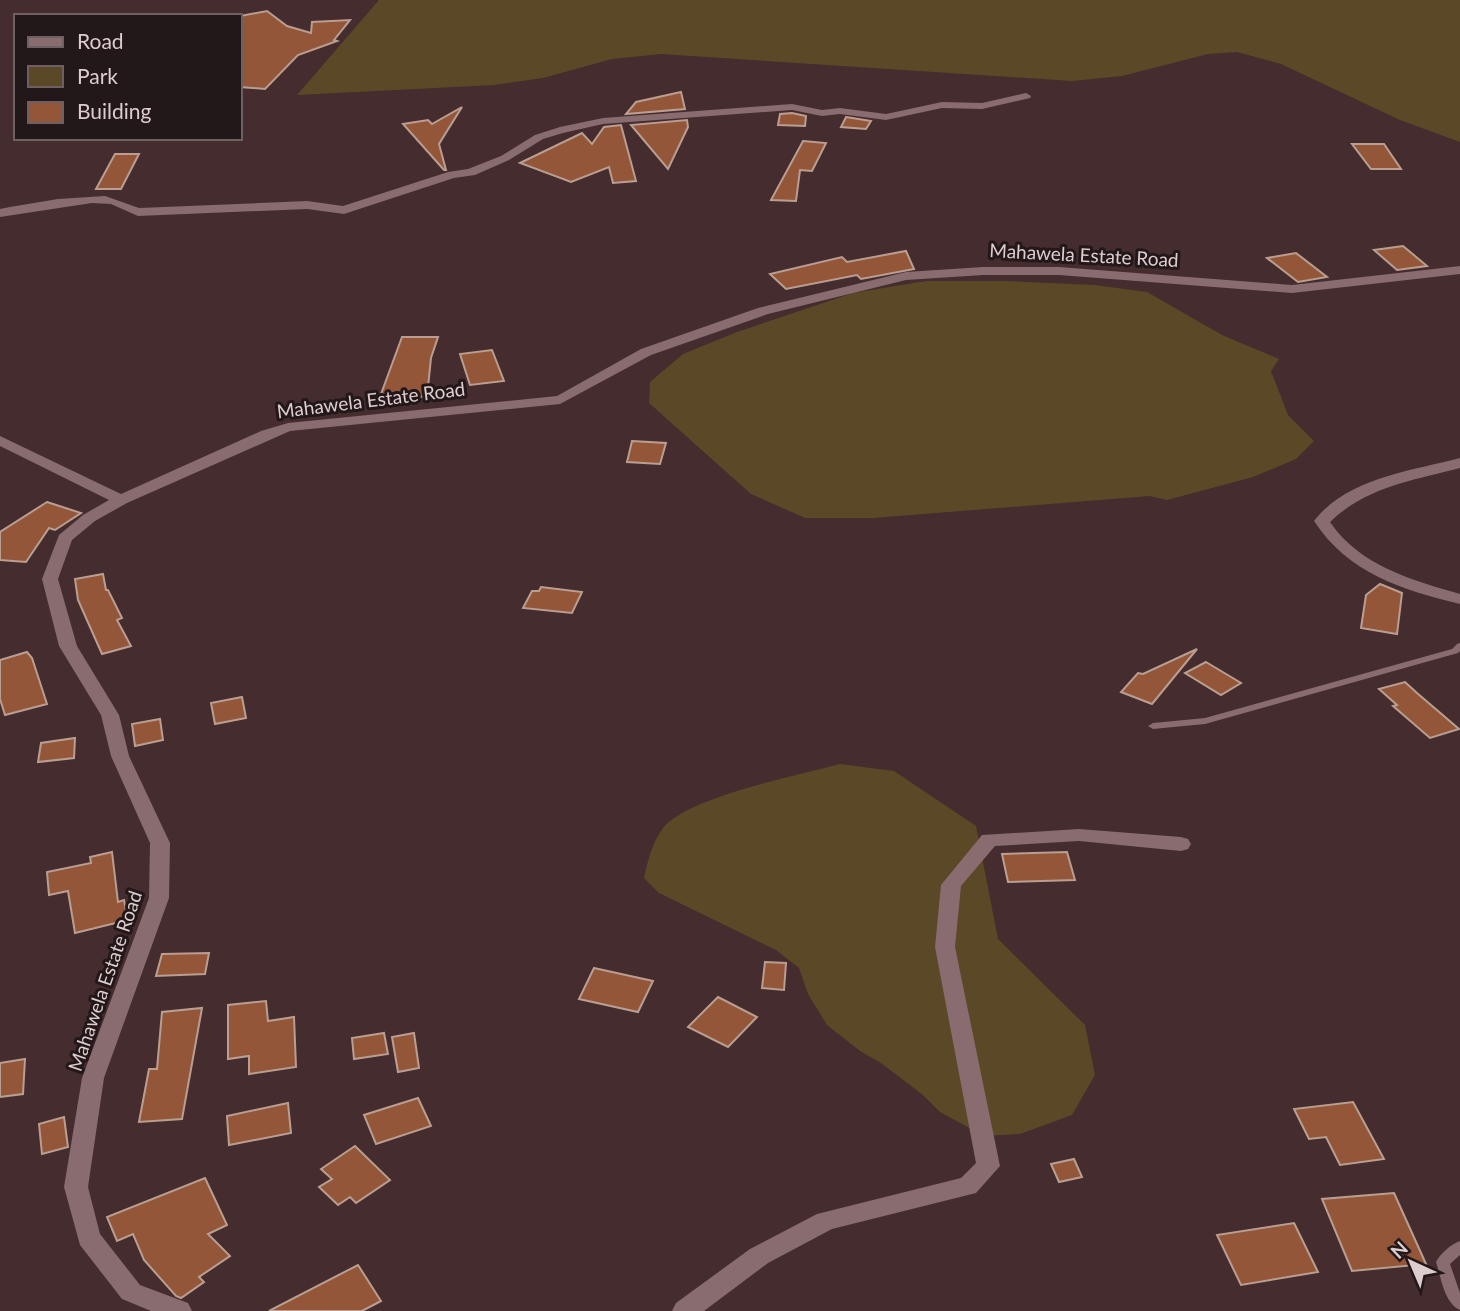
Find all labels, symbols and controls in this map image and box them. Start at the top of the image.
legend [14,14,242,140]
text: Road [77,28,124,53]
text: Park [77,63,118,88]
text: Building [77,98,152,123]
street label: Mahawela Estate Road [989,238,1179,271]
street label: Mahawela Estate Road [276,377,466,422]
street label: Mahawela Estate Road [63,888,146,1074]
north arrow [1376,1227,1446,1297]
text: N [1386,1236,1412,1263]

